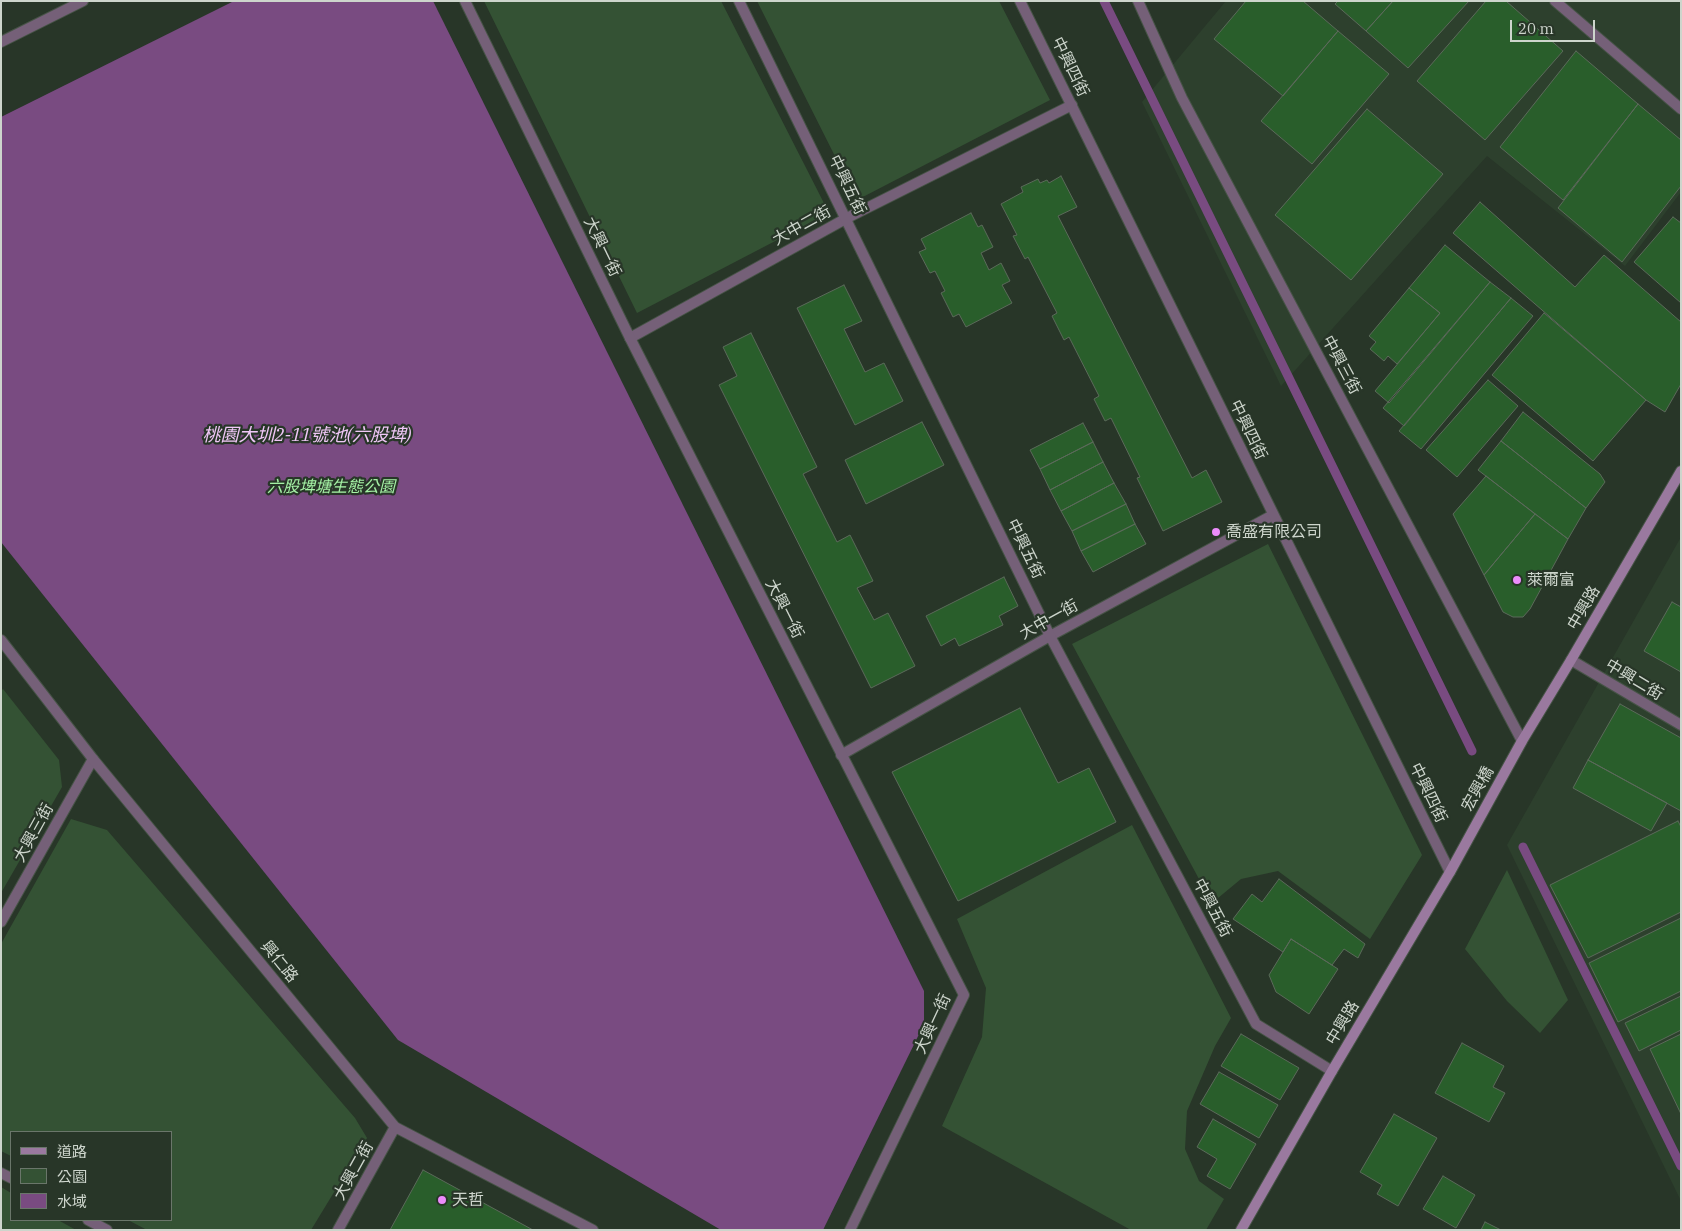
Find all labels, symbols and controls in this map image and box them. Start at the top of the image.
scale bar [1512,10,1597,42]
text: 20 m [1518,19,1554,38]
street label: 中興四街 [1047,34,1093,100]
street label: 中興五街 [824,152,870,218]
street label: 大中二街 [769,202,835,250]
street label: 大興一街 [579,214,625,280]
street label: 中興三街 [1318,332,1364,398]
street label: 中興四街 [1225,397,1271,463]
water label: 桃園大圳2-11號池(六股埤) [203,425,411,447]
park label: 六股埤塘生態公園 [267,477,395,497]
street label: 中興五街 [1002,516,1048,582]
place label: 喬盛有限公司 [1226,522,1322,542]
marker: 喬盛有限公司 [1210,526,1222,538]
place label: 萊爾富 [1527,570,1575,590]
marker: 萊爾富 [1511,574,1523,586]
street label: 大興一街 [761,576,807,642]
street label: 中興路 [1564,582,1604,634]
street label: 大中一街 [1016,596,1082,644]
street label: 中興二街 [1602,655,1666,705]
street label: 中興四街 [1405,760,1451,826]
street label: 宏興橋 [1458,763,1498,815]
street label: 大興三街 [10,800,58,866]
street label: 中興五街 [1189,875,1235,941]
street label: 興仁路 [256,937,302,987]
street label: 大興一街 [911,991,955,1057]
street label: 中興路 [1322,997,1364,1049]
legend [10,1131,172,1221]
street label: 大興二街 [330,1138,378,1204]
text: 道路 [57,1142,87,1161]
text: 公園 [57,1167,87,1186]
place label: 天哲 [452,1190,484,1210]
text: 水域 [57,1192,87,1211]
marker: 天哲 [436,1194,448,1206]

